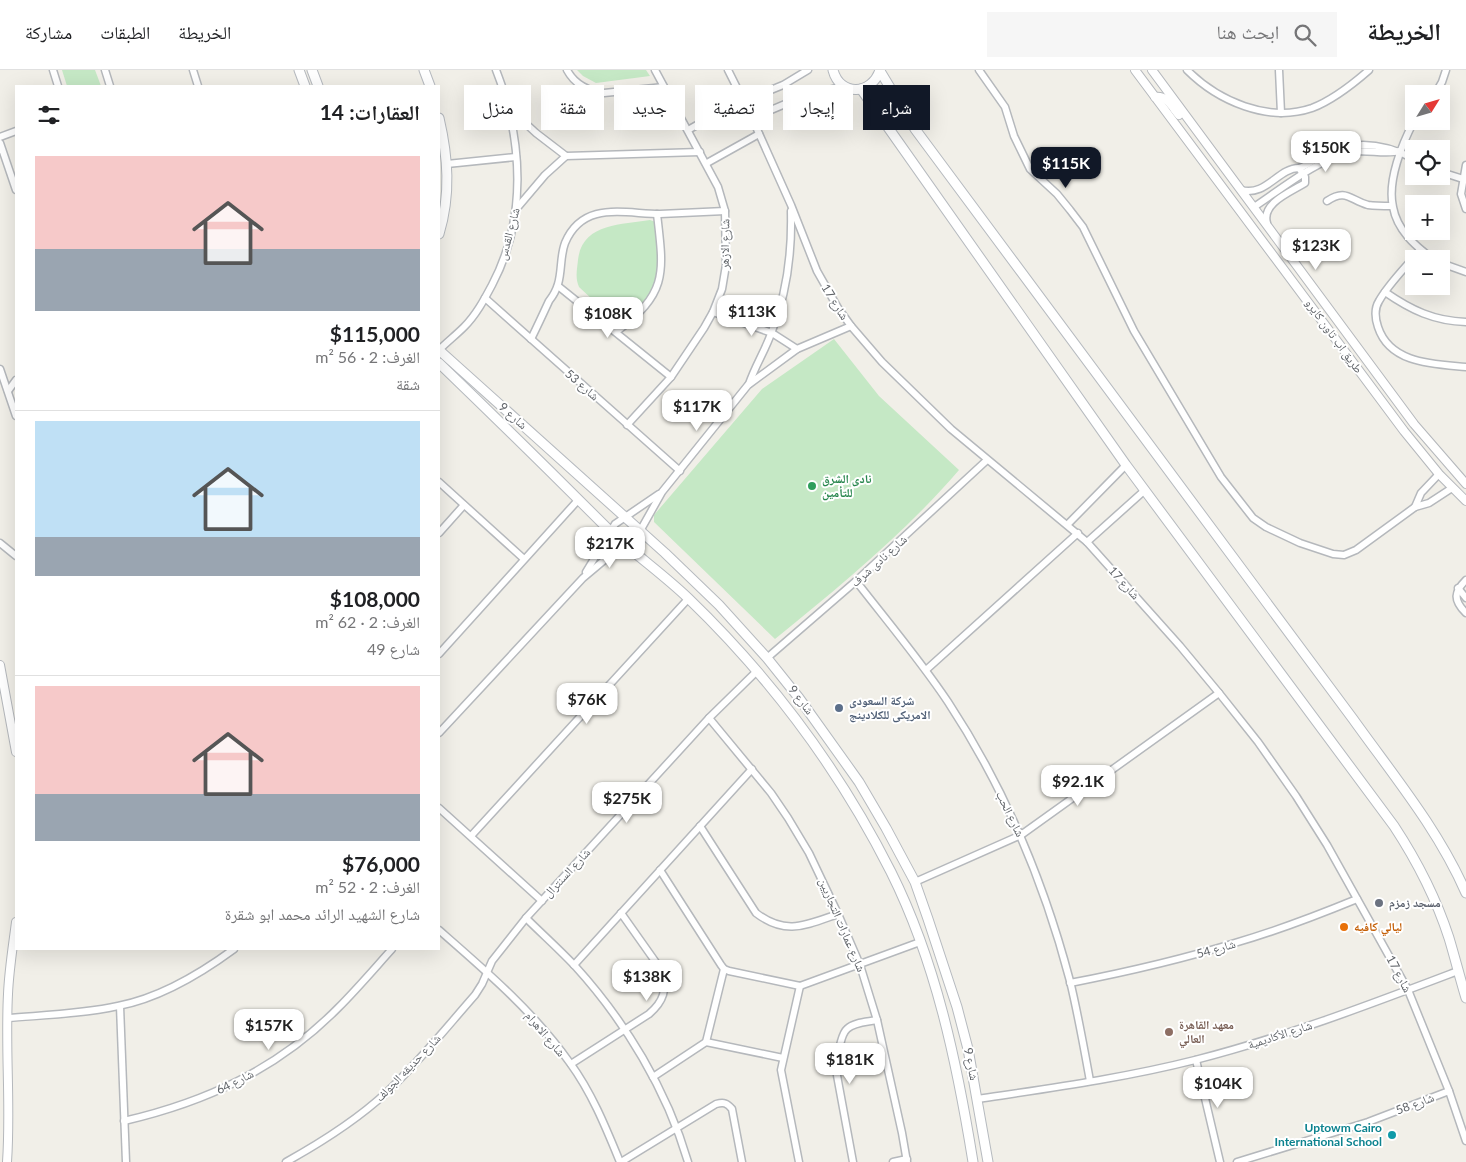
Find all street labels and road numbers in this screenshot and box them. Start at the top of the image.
street label: شارع القدس [494,206,524,262]
street label: شارع الازهر [717,219,733,270]
street label: شارع 17 [818,281,852,323]
street label: طريق اب تاون كايرو [1302,296,1366,376]
street label: شارع 53 [562,366,602,404]
street label: شارع 9 [495,399,531,433]
street label: شارع نادى شرف [847,531,911,591]
street label: شارع 17 [1105,563,1143,603]
street label: شارع 9 [785,682,817,718]
street label: شارع الحب [992,788,1028,840]
street label: شارع السنترال [540,845,594,901]
street label: شارع عمارات التجاريين [815,876,869,975]
street label: شارع 54 [1195,936,1237,962]
street label: شارع 17 [1383,953,1415,995]
street label: شارع الاهرام [521,1008,569,1060]
street label: شارع الأكاديمية [1246,1017,1314,1053]
street label: شارع حديقه الجولف [372,1031,444,1105]
street label: شارع 9 [960,1046,982,1082]
street label: شارع 64 [214,1066,256,1098]
street label: شارع 58 [1394,1089,1437,1119]

